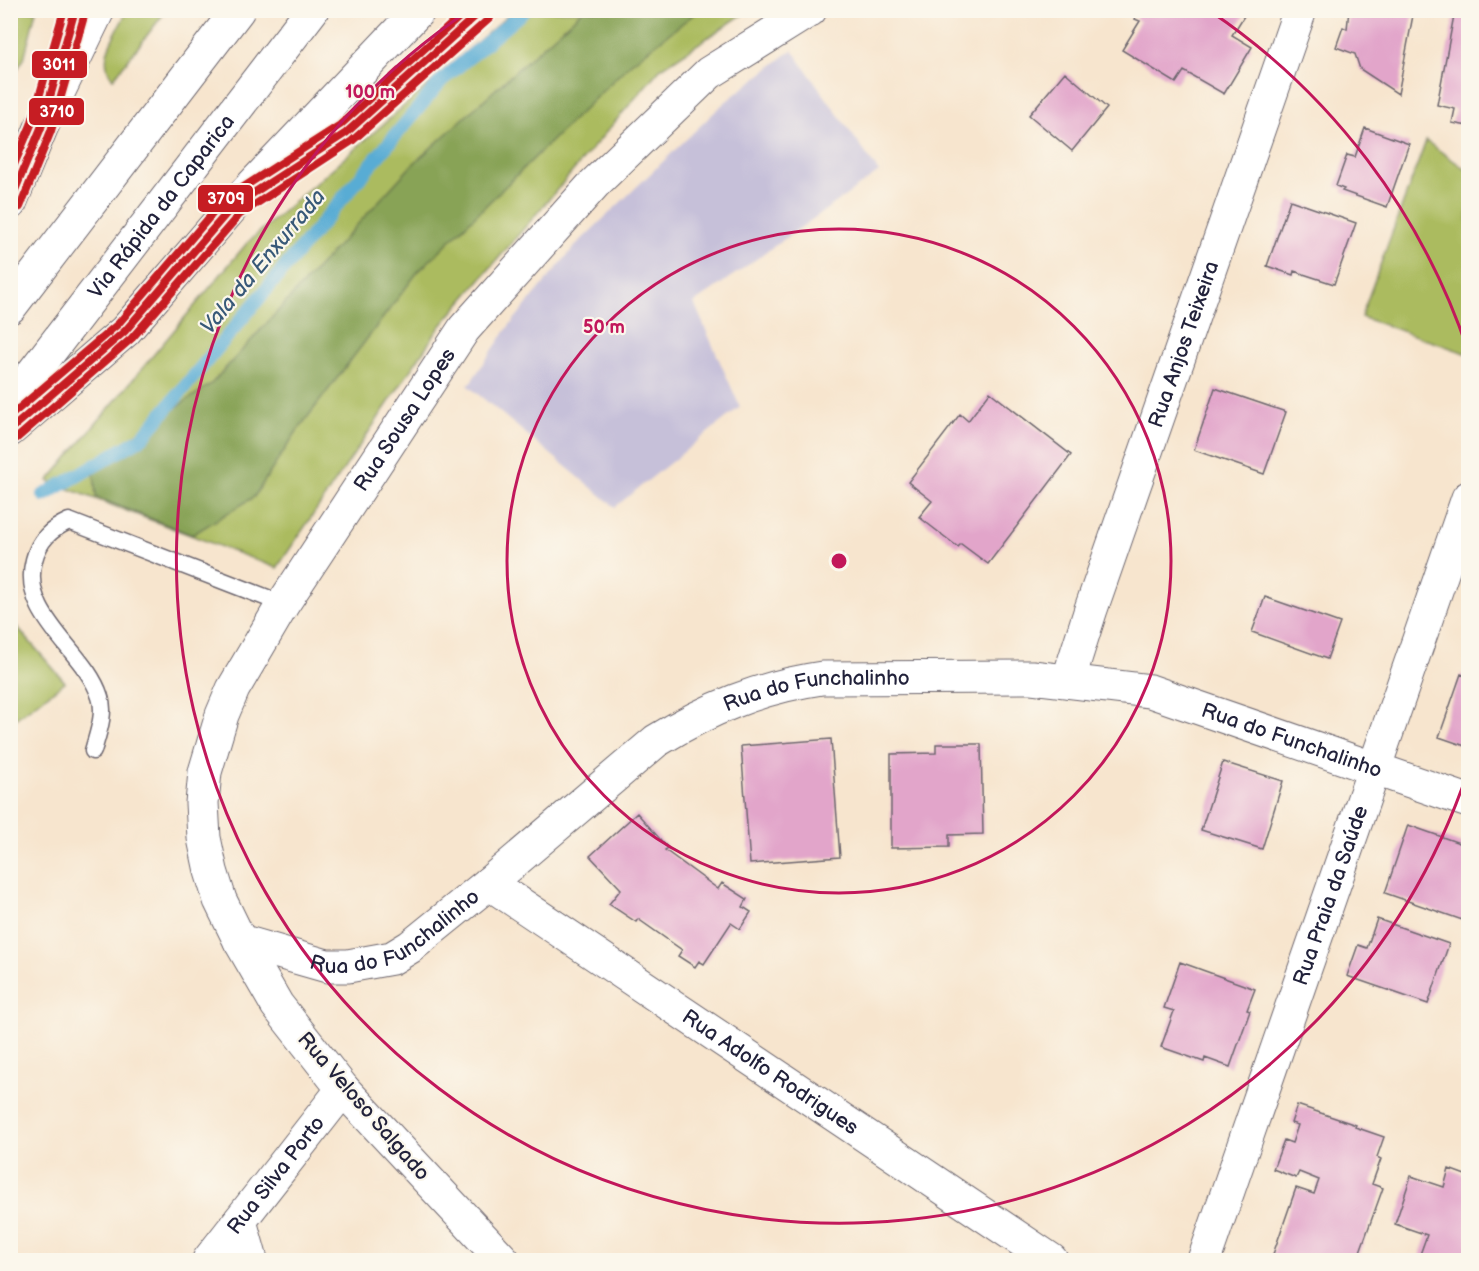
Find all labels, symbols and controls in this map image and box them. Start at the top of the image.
line badge: 3011 [31,50,88,79]
text: 3011 [43,56,75,75]
text: 100 m [345,82,395,103]
line badge: 3710 [28,97,85,126]
text: 3710 [40,103,74,122]
street label: Via Rápida da Caparica [83,110,240,304]
water label: Vala da Enxurrada [195,184,332,340]
line badge: 3709 [197,184,254,213]
text: 3709 [207,190,245,209]
street label: Rua Anjos Teixeira [1143,258,1224,431]
text: 50 m [583,317,625,338]
street label: Rua Sousa Lopes [349,343,461,496]
centre of rings [829,551,849,571]
street label: Rua do Funchalinho [720,666,910,717]
street label: Rua do Funchalinho [1198,698,1385,783]
street label: Rua Praia da Saúde [1288,802,1374,989]
street label: Rua do Funchalinho [307,884,485,979]
street label: Rua Adolfo Rodrigues [677,1004,863,1140]
street label: Rua Veloso Salgado [292,1027,435,1186]
street label: Rua Silva Porto [222,1111,330,1239]

